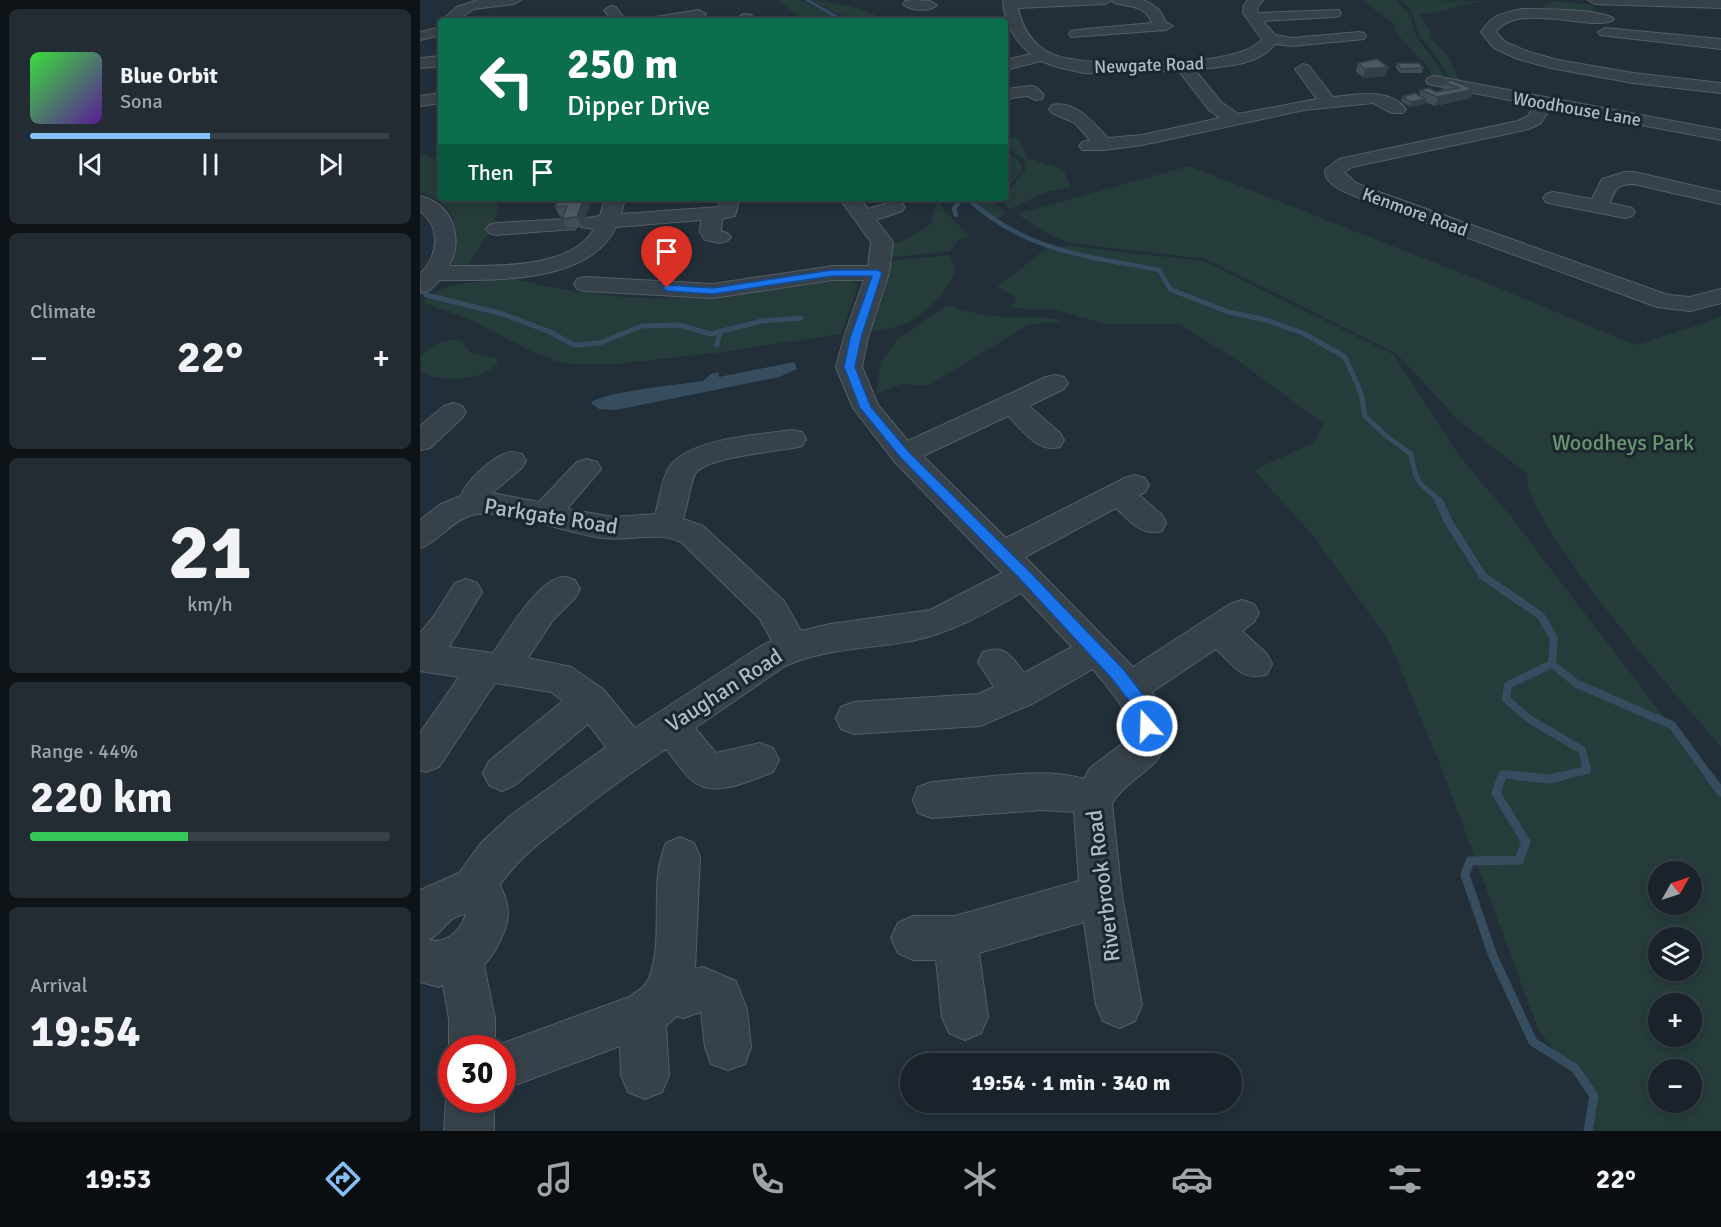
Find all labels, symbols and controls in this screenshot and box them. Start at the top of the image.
text: 250 m [567,39,678,90]
icon: left [468,42,546,120]
street label: Newgate Road [1094,52,1204,78]
text: Blue Orbit [120,62,218,89]
street label: Woodhouse Lane [1511,87,1643,131]
text: Sona [120,89,163,114]
text: Dipper Drive [567,90,710,123]
icon: previous [74,148,107,181]
icon: pause [194,148,227,181]
icon: next [314,148,347,181]
icon: arrive [526,156,559,189]
text: Then [468,159,514,186]
street label: Kenmore Road [1359,183,1471,241]
pin [641,226,692,288]
icon: arrive [650,235,683,268]
text: Climate [30,299,96,324]
text: 22° [177,330,243,385]
text: − [30,338,48,379]
text: + [372,338,390,379]
park label: Woodheys Park [1552,429,1694,456]
street label: Parkgate Road [482,492,620,540]
text: 21 [168,505,252,601]
text: km/h [187,592,233,617]
street label: Vaughan Road [661,642,787,738]
position arrow [1115,694,1179,758]
text: Range · 44% [30,739,138,764]
text: 220 km [30,770,173,825]
street label: Riverbrook Road [1080,808,1126,964]
north arrow [1648,861,1702,915]
map controls [1648,861,1702,1113]
button: layers [1648,927,1702,981]
text: Arrival [30,973,88,998]
button: + [1648,993,1702,1047]
text: 19:54 [30,1004,140,1059]
speed limit sign: 30 [438,1035,516,1113]
button: − [1648,1059,1702,1113]
text: 19:54 · 1 min · 340 m [971,1069,1171,1096]
icon: directions [322,1158,364,1200]
icon: music [534,1158,576,1200]
icon: phone [746,1158,788,1200]
icon: climate [959,1158,1001,1200]
icon: car [1171,1158,1213,1200]
icon: filters [1384,1158,1426,1200]
text: 19:53 [85,1163,151,1196]
text: 22° [1596,1163,1636,1196]

